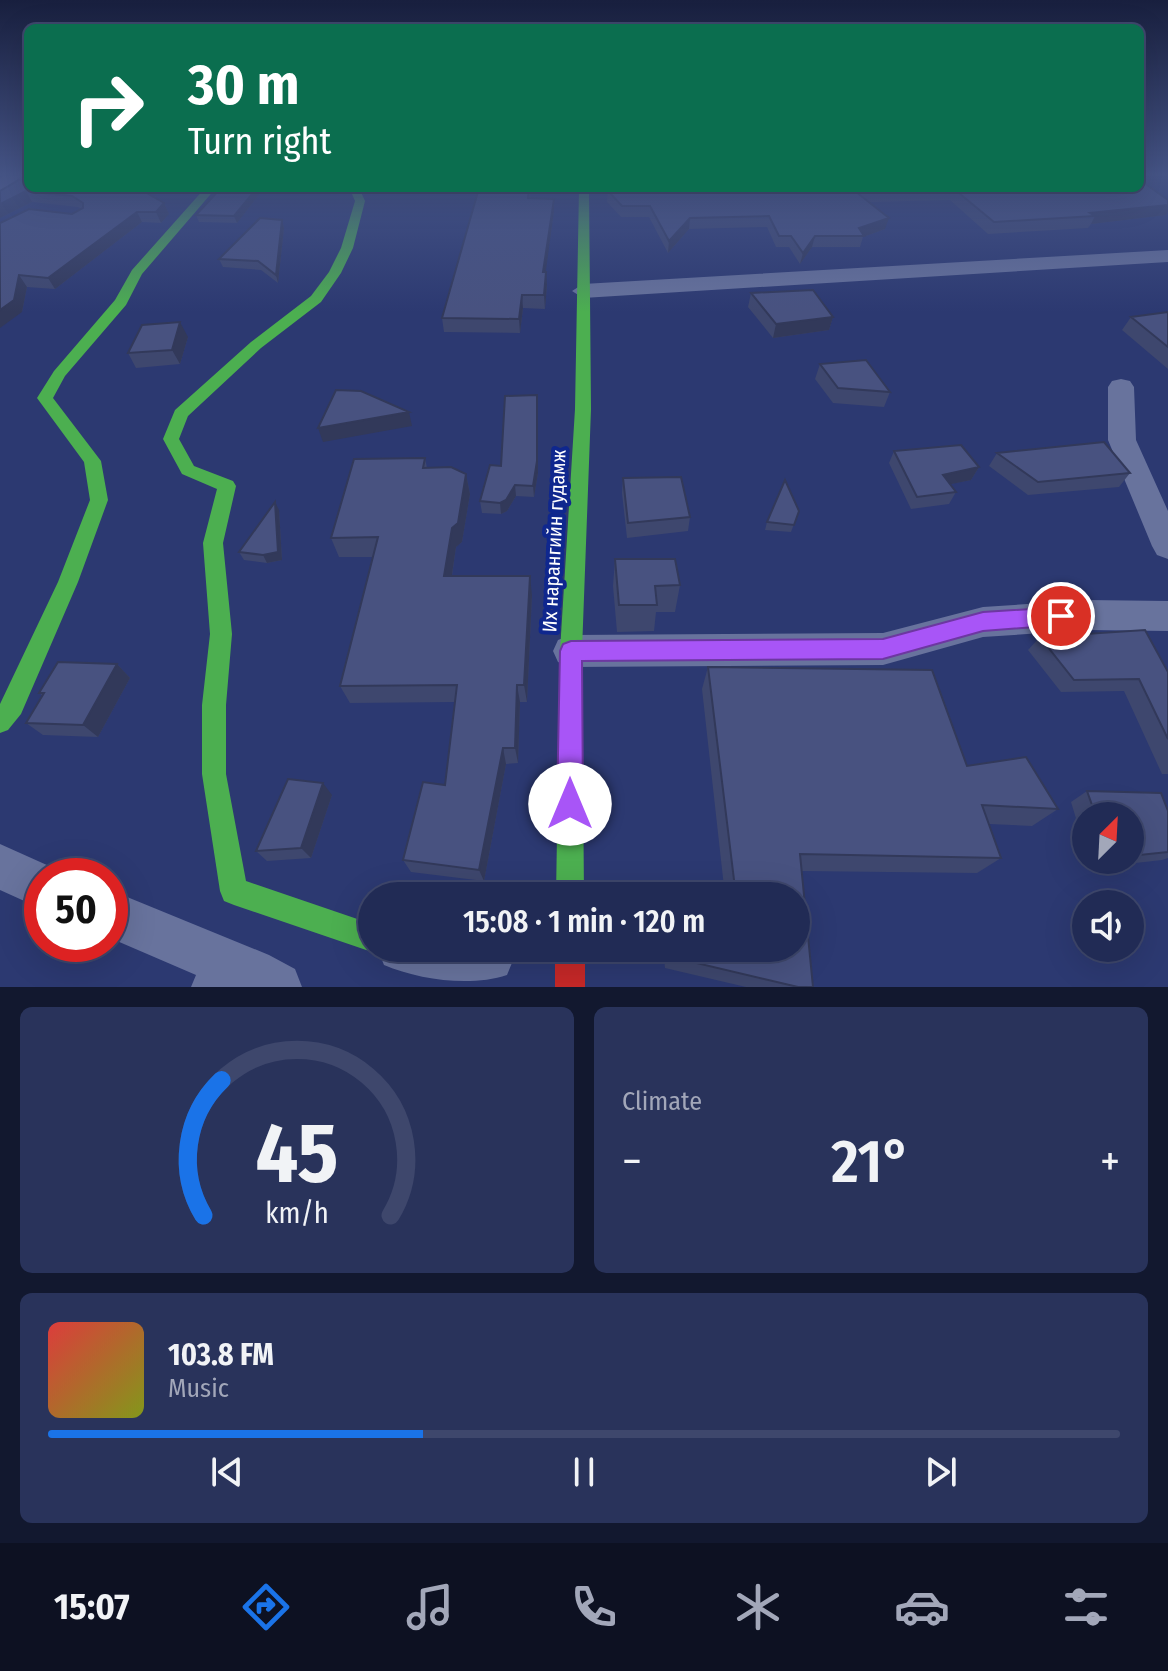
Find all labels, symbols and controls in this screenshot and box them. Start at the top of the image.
text: 30 m [188,52,299,119]
icon: right [56,56,160,160]
text: Turn right [188,120,331,164]
street label: Их нарангийн гудамж [537,449,571,633]
pin [1027,582,1095,650]
icon: arrive [1039,594,1083,638]
position arrow [528,762,612,846]
north arrow [1072,802,1144,874]
map controls [1072,802,1144,962]
speed limit sign: 50 [24,858,128,962]
button: sound [1072,890,1144,962]
text: 15:08 · 1 min · 120 m [463,904,705,940]
text: Climate [622,1086,702,1117]
text: 45 [256,1104,338,1204]
text: 21° [831,1126,911,1198]
text: − [622,1135,642,1188]
text: + [1100,1135,1120,1188]
text: km/h [265,1196,329,1231]
text: 103.8 FM [168,1337,274,1373]
text: Music [168,1373,229,1404]
icon: previous [205,1450,249,1494]
icon: pause [562,1450,606,1494]
icon: next [919,1450,963,1494]
icon: directions [238,1579,294,1635]
icon: music [402,1579,458,1635]
icon: phone [566,1579,622,1635]
icon: climate [730,1579,786,1635]
icon: car [894,1579,950,1635]
icon: filters [1058,1579,1114,1635]
text: 15:07 [54,1585,130,1629]

